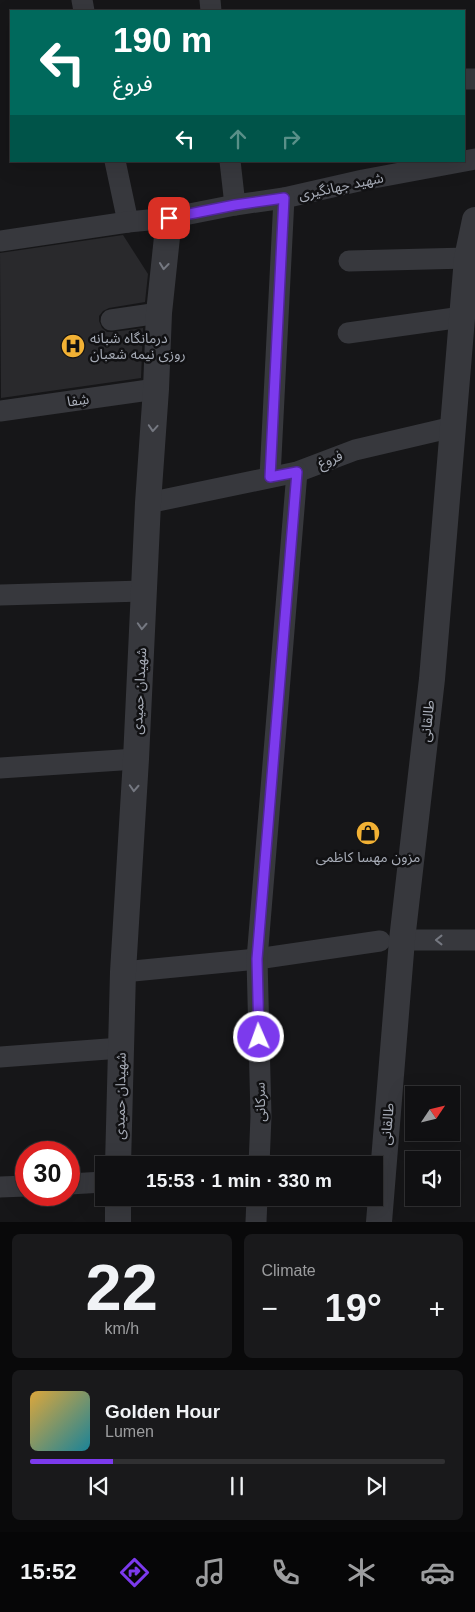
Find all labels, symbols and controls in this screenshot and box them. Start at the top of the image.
text: 190 m [113,20,212,59]
icon: left [30,30,95,95]
text: فروغ [113,71,153,96]
icon: left [171,125,199,153]
icon: ahead [224,125,252,153]
icon: right [277,125,305,153]
street label: شهید جهانگیری [297,169,385,204]
pin [148,197,190,239]
icon: arrive [155,204,183,232]
one-way arrow [159,263,170,271]
place label: درمانگاه شبانه روزی نیمه شعبان [90,330,186,363]
hospital icon: درمانگاه شبانه روزی نیمه شعبان [60,333,86,359]
street label: شِفا [66,391,90,410]
one-way arrow [148,425,159,433]
street label: فروغ [315,447,346,474]
one-way arrow [136,622,147,630]
street label: شهیدان حمیدی [129,647,150,735]
street label: طالقانی [417,699,438,743]
one-way arrow [129,784,140,792]
shop icon: مزون مهسا کاظمی [355,820,381,846]
place label: مزون مهسا کاظمی [316,849,420,866]
one-way arrow [434,935,442,945]
position arrow [232,1010,284,1062]
street label: شهیدان حمیدی [111,1052,130,1140]
street label: سرکانی [252,1082,269,1122]
north arrow [405,1086,460,1141]
map controls [405,1086,460,1206]
street label: طالقانی [377,1102,398,1146]
speed limit sign: 30 [15,1141,80,1206]
button: sound [405,1151,460,1206]
text: 15:53 · 1 min · 330 m [146,1170,332,1191]
text: 22 [86,1251,158,1324]
text: Climate [262,1262,316,1279]
text: 19° [325,1287,382,1329]
text: − [262,1293,278,1324]
text: + [429,1293,445,1324]
text: km/h [104,1320,139,1337]
text: Golden Hour [105,1401,220,1422]
text: Lumen [105,1423,154,1440]
icon: previous [85,1472,113,1500]
icon: pause [223,1472,251,1500]
icon: next [362,1472,390,1500]
icon: directions [117,1555,152,1590]
icon: music [193,1555,228,1590]
icon: phone [268,1555,303,1590]
icon: climate [344,1555,379,1590]
icon: car [420,1555,455,1590]
text: 15:52 [20,1559,77,1584]

